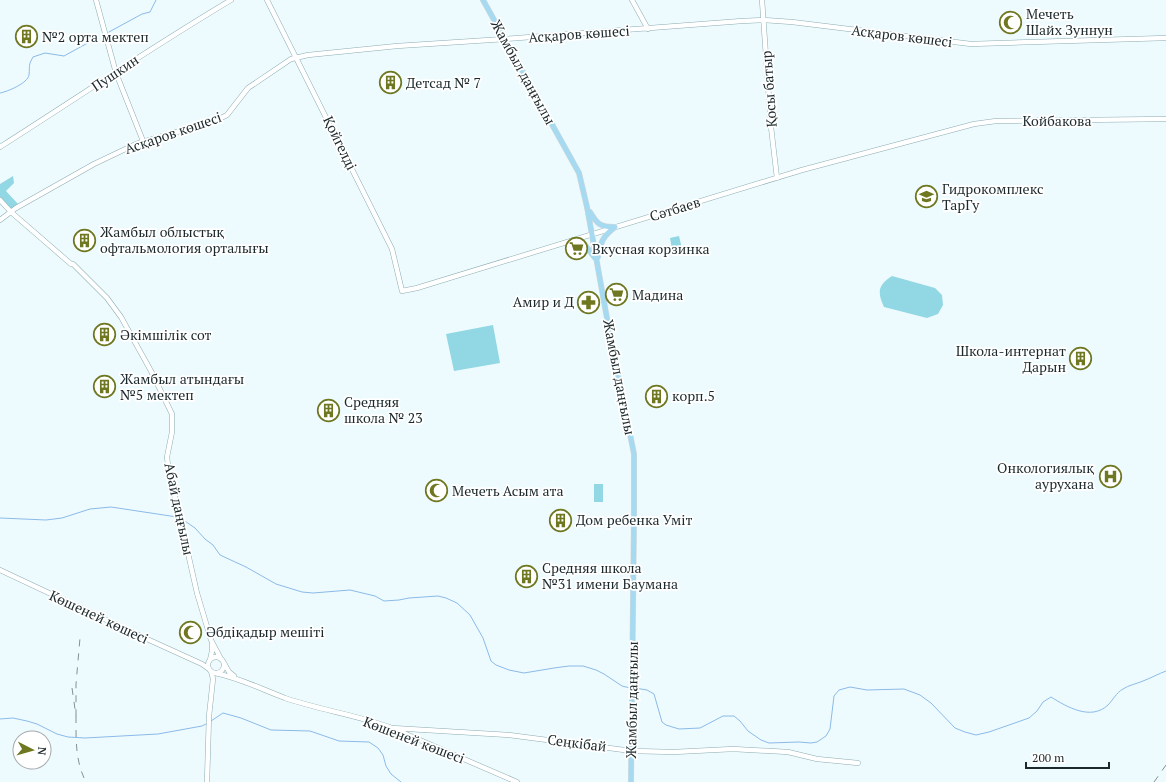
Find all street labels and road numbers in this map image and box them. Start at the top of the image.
street label: Жамбыл даңғылы [487,16,560,128]
street label: Асқаров көшесі [528,20,630,47]
street label: Асқаров көшесі [851,20,954,51]
street label: Пушкин [87,50,143,95]
street label: Қосы батыр [756,50,781,128]
street label: Асқаров көшесі [122,107,224,158]
street label: Койбакова [1022,111,1092,130]
street label: Қойгелді [319,113,362,173]
street label: Сәтбаев [647,192,703,225]
street label: Жамбыл даңғылы [599,317,640,436]
street label: Абай даңғылы [160,461,199,557]
street label: Көшеней көшесі [47,585,152,648]
street label: Жамбыл даңғылы [621,641,642,759]
street label: Көшеней көшесі [361,711,468,768]
street label: Сеңкібай [546,729,608,756]

